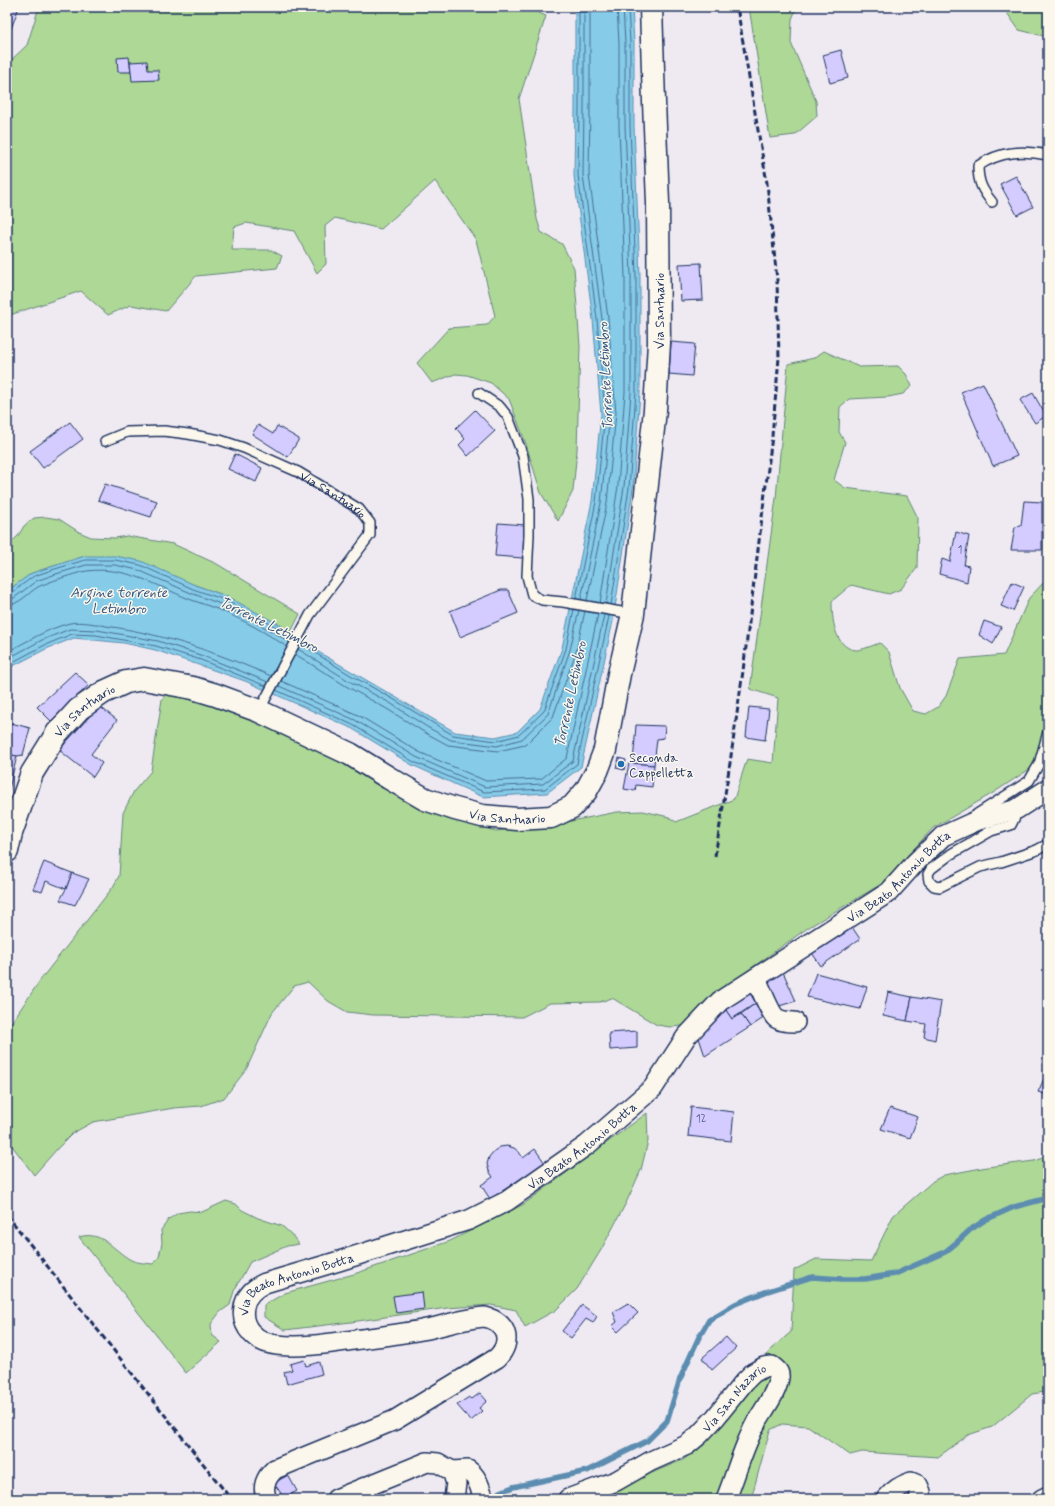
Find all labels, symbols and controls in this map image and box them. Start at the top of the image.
street label: Via Santuario [652,273,669,349]
water label: Torrente Letimbro [594,321,618,430]
street label: Via Santuario [296,468,370,522]
house number: 1 [958,543,963,557]
water label: Argine torrente Letimbro [70,584,168,618]
water label: Torrente Letimbro [216,593,322,657]
water label: Torrente Letimbro [551,639,591,749]
street label: Via Santuario [50,681,118,741]
place label: Seconda Cappelletta [629,750,694,782]
marker: Seconda Cappelletta [616,759,626,769]
street label: Via Santuario [467,806,546,829]
street label: Via Beato Antonio Botta [844,827,954,927]
street label: Via Beato Antonio Botta [524,1099,641,1194]
house number: 12 [696,1112,707,1126]
street label: Via Beato Antonio Botta [236,1250,357,1316]
street label: Via San Nazario [699,1360,770,1437]

